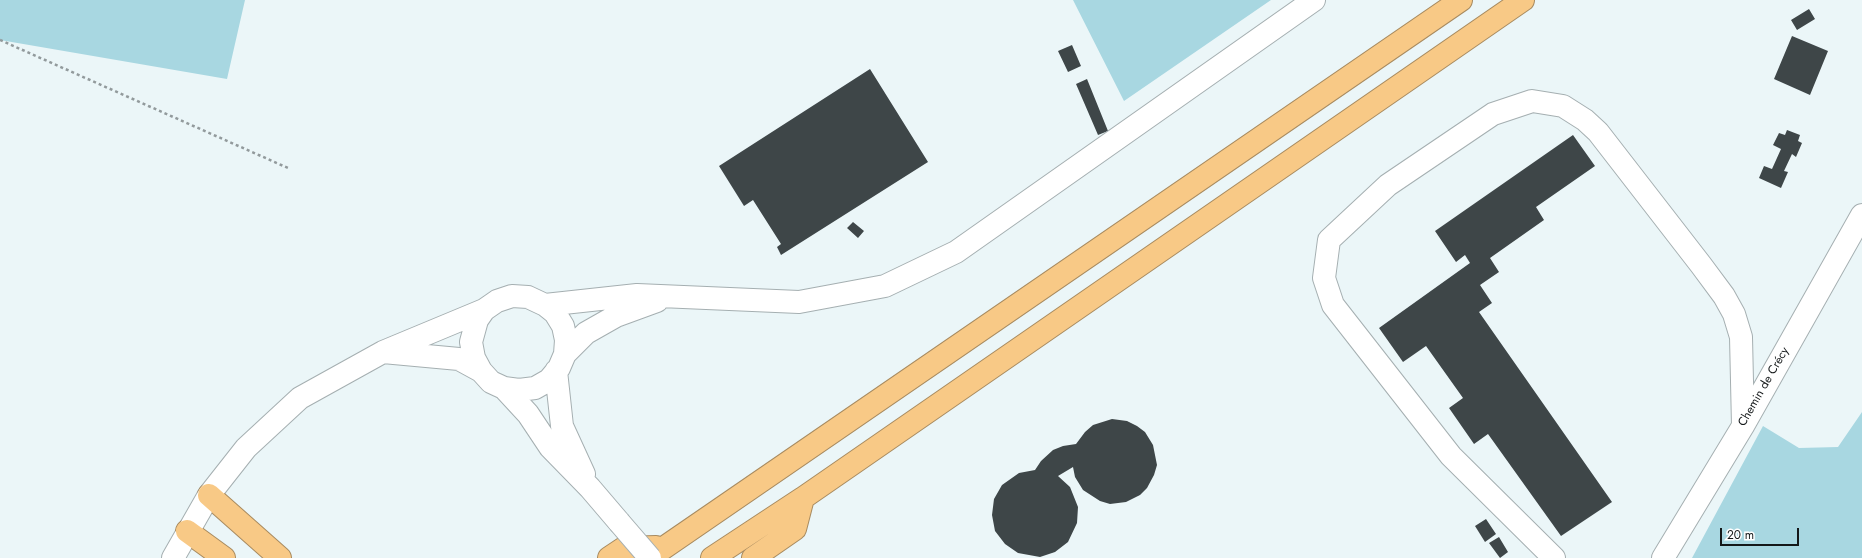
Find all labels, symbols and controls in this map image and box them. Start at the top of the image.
street label: Chemin de Crécy [1736,345,1792,429]
scale bar [1722,520,1801,546]
text: 20 m [1727,526,1754,544]

